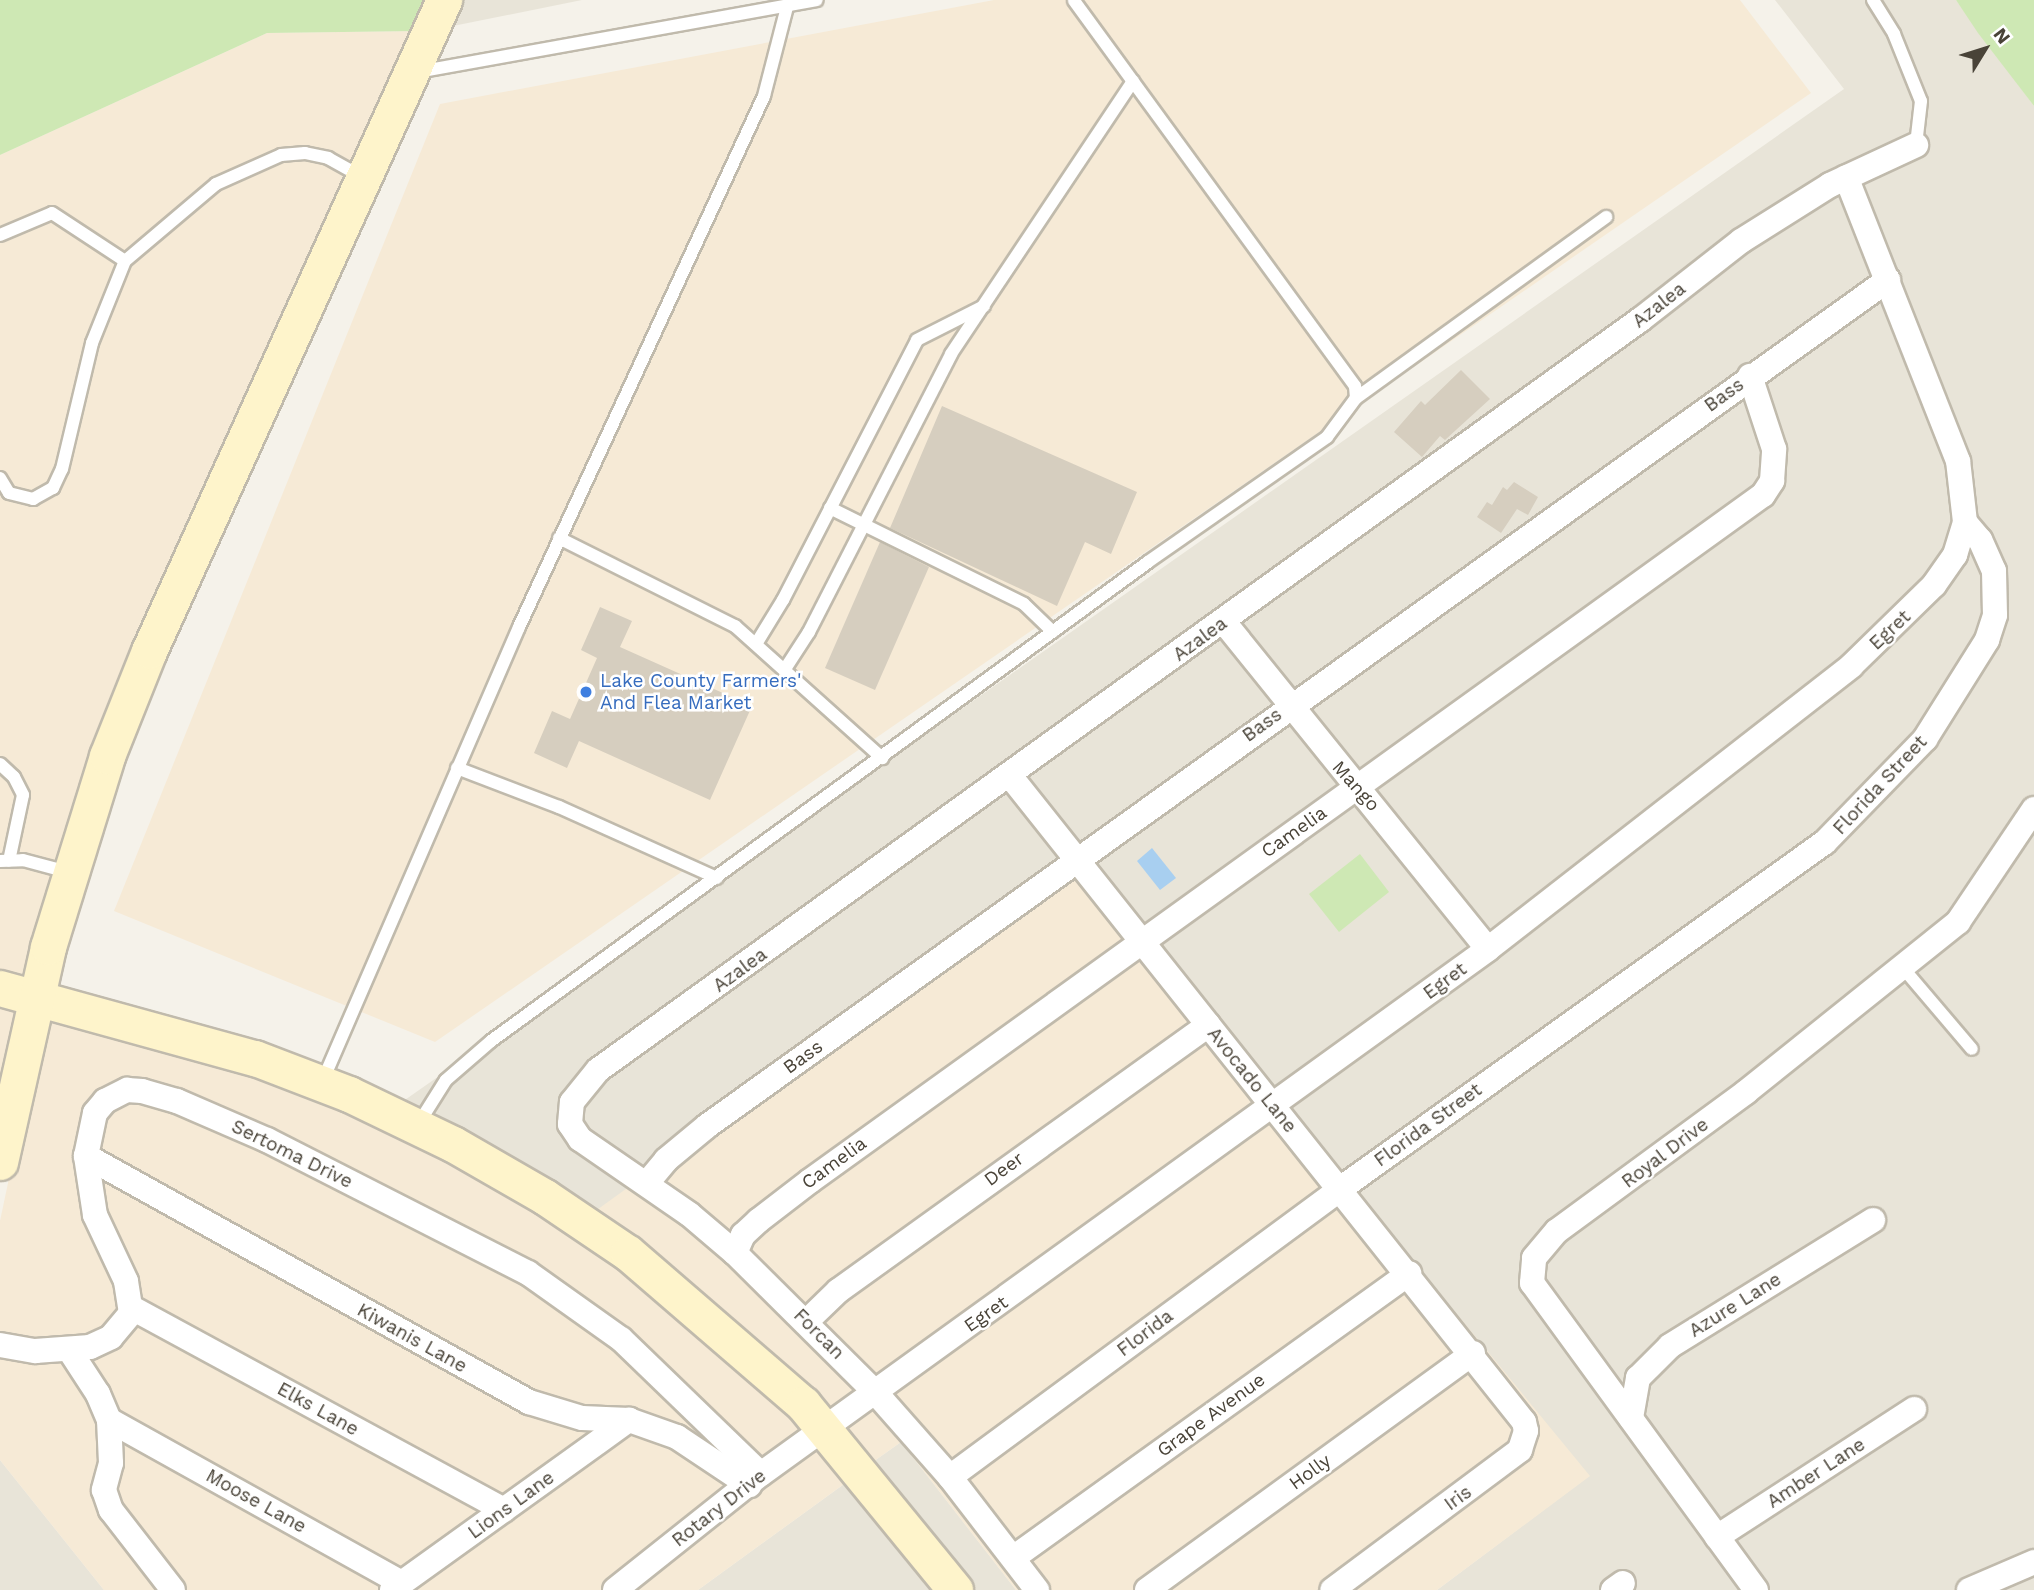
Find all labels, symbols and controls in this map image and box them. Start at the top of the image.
north arrow [1950,14,2020,84]
text: N [1989,23,2015,48]
street label: Azalea [1628,277,1690,333]
street label: Bass [1700,373,1748,417]
street label: Egret [1865,605,1915,655]
street label: Azalea [1169,612,1231,666]
place label: Lake County Farmers' And Flea Market [600,670,802,714]
marker: Lake County Farmers' And Flea Market [578,684,594,700]
street label: Bass [1238,703,1286,747]
street label: Florida Street [1828,730,1932,840]
street label: Mango [1327,756,1385,816]
street label: Camelia [1257,801,1331,863]
street label: Azalea [709,943,771,997]
street label: Egret [1419,958,1471,1004]
street label: Avocado Lane [1202,1023,1302,1137]
street label: Bass [779,1035,827,1079]
street label: Florida Street [1370,1078,1486,1172]
street label: Royal Drive [1617,1113,1713,1193]
street label: Sertoma Drive [228,1115,356,1193]
street label: Camelia [797,1132,871,1194]
street label: Deer [980,1147,1028,1191]
street label: Azure Lane [1685,1268,1785,1342]
street label: Egret [960,1291,1012,1337]
street label: Kiwanis Lane [353,1298,471,1378]
street label: Forcan [789,1304,849,1364]
street label: Florida [1112,1305,1178,1361]
street label: Grape Avenue [1152,1368,1270,1462]
street label: Elks Lane [273,1377,363,1441]
street label: Amber Lane [1763,1433,1869,1513]
street label: Holly [1285,1449,1335,1495]
street label: Moose Lane [202,1464,310,1538]
street label: Rotary Drive [667,1464,771,1552]
street label: Lions Lane [463,1466,559,1544]
street label: Iris [1440,1480,1476,1516]

